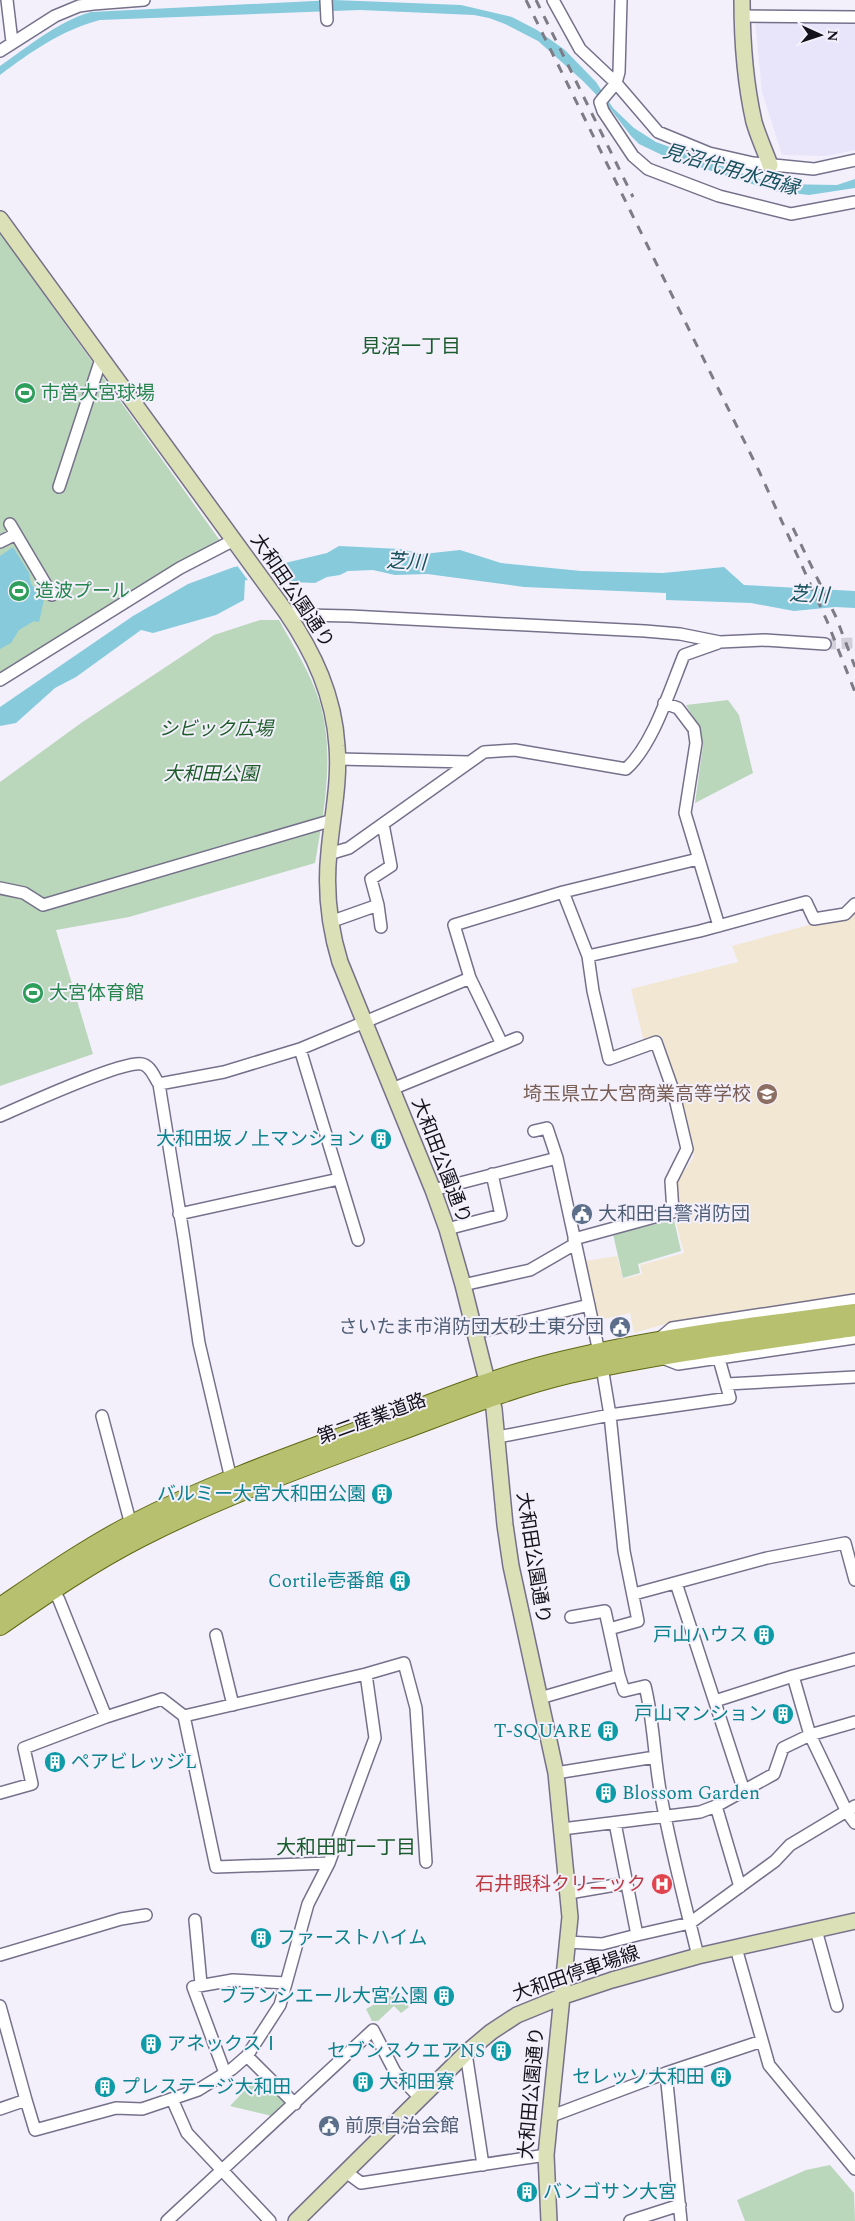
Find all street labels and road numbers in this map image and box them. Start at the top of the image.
street label: 大和田公園通り [243,528,341,654]
street label: 大和田公園通り [404,1094,478,1228]
street label: 第二産業道路 [313,1386,431,1452]
street label: 大和田公園通り [508,1490,558,1626]
street label: 大和田停車場線 [508,1939,644,2009]
street label: 大和田公園通り [512,2025,552,2161]

